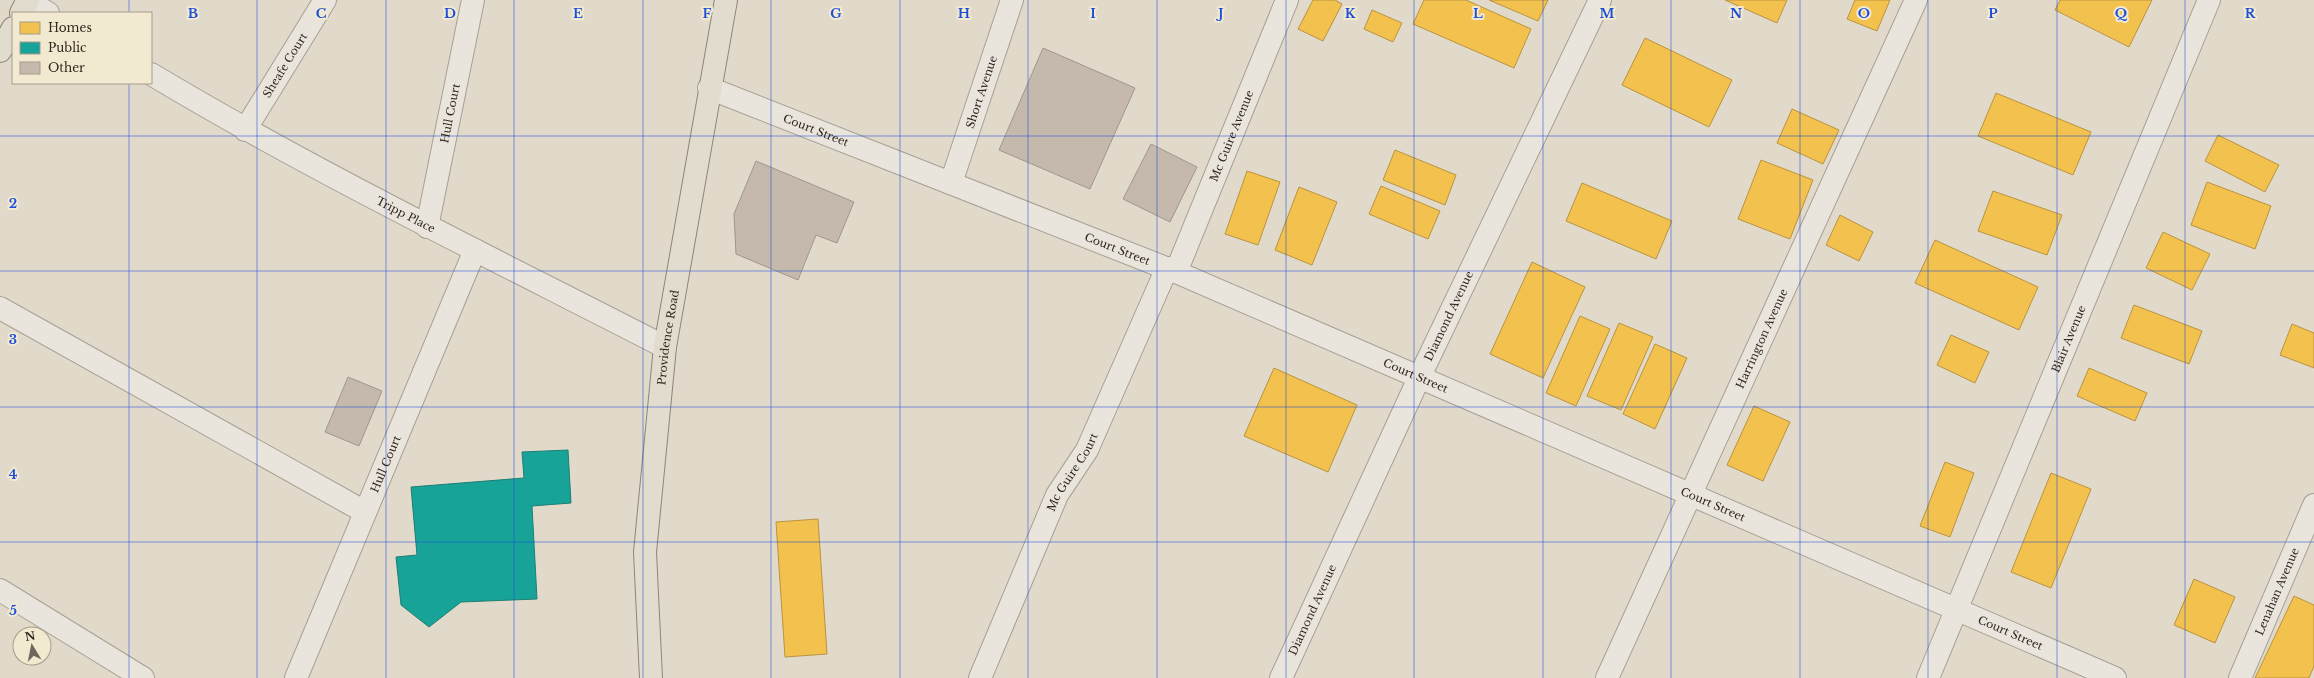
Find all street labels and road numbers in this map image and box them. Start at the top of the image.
street label: Sheafe Court [260,29,311,100]
street label: Short Avenue [963,54,1000,130]
street label: Hull Court [437,81,463,144]
street label: Mc Guire Avenue [1207,88,1256,184]
street label: Court Street [781,111,852,150]
street label: Tripp Place [374,193,438,236]
street label: Court Street [1083,230,1153,268]
street label: Diamond Avenue [1421,269,1476,363]
street label: Harrington Avenue [1733,286,1791,391]
street label: Providence Road [654,288,682,386]
street label: Blair Avenue [2048,303,2089,375]
street label: Court Street [1381,355,1451,396]
street label: Mc Guire Court [1044,430,1101,513]
street label: Hull Court [367,433,404,495]
street label: Court Street [1678,484,1748,525]
street label: Lenahan Avenue [2252,546,2302,638]
street label: Diamond Avenue [1285,562,1339,657]
street label: Court Street [1976,613,2046,653]

